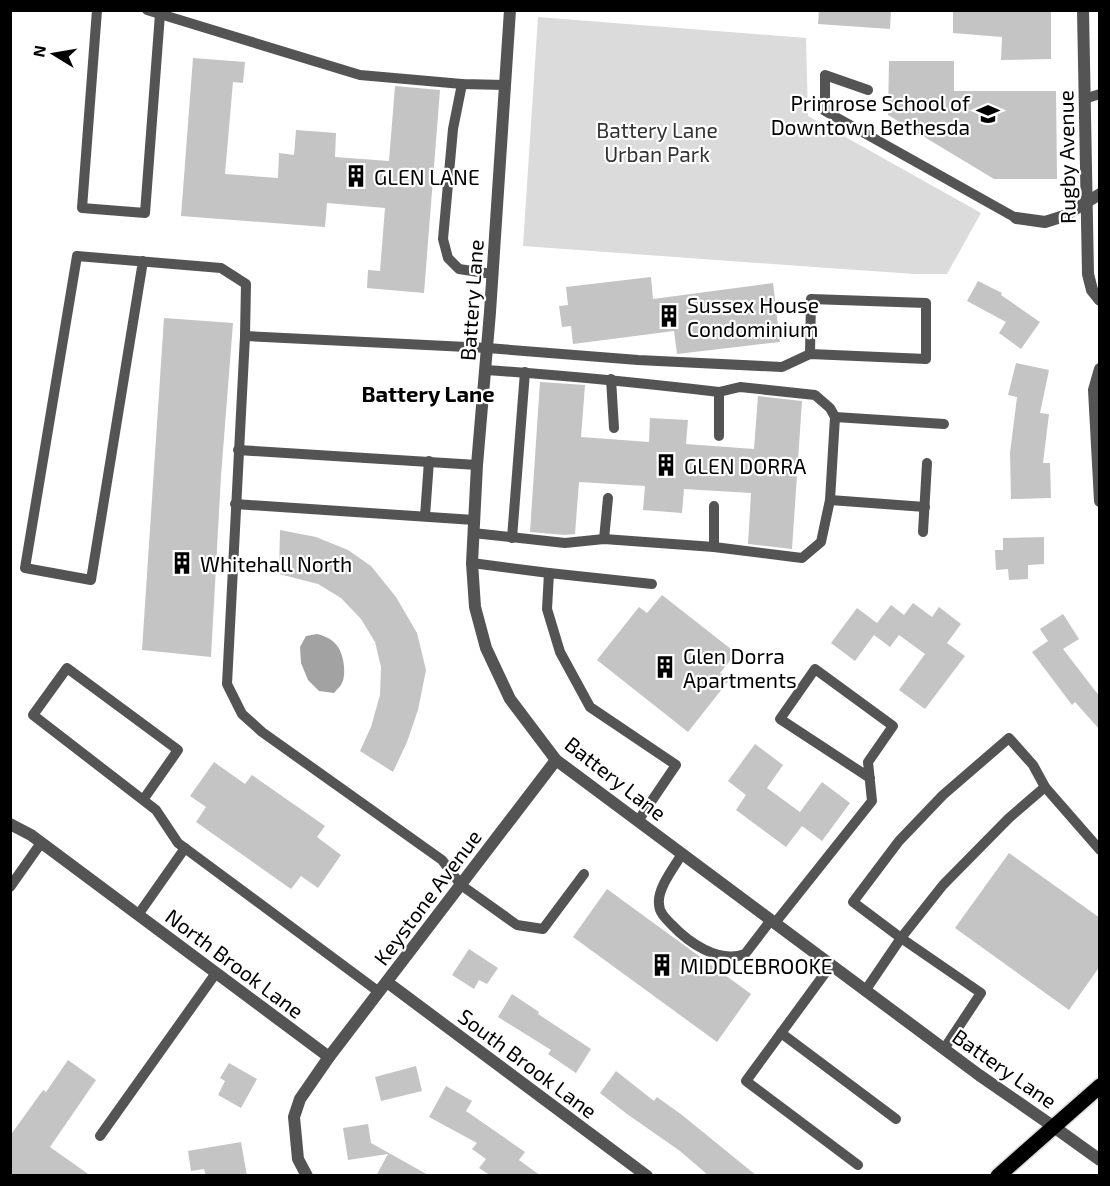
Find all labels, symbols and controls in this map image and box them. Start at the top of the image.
north arrow [24,24,84,84]
text: N [28,44,49,59]
place label: Primrose School of Downtown Bethesda [771,90,971,139]
street label: Rugby Avenue [1052,90,1080,224]
school or university icon: Primrose School of Downtown Bethesda [975,101,1001,127]
park label: Battery Lane Urban Park [596,117,718,166]
building icon: GLEN LANE [343,163,369,189]
place label: GLEN LANE [374,164,480,189]
street label: Battery Lane [454,239,488,361]
place label: Sussex House Condominium [687,292,819,341]
building icon: Sussex House Condominium [656,303,682,329]
district label: Battery Lane [361,380,495,407]
building icon: GLEN DORRA [653,452,679,478]
place label: GLEN DORRA [684,453,806,478]
building icon: Whitehall North [169,550,195,576]
place label: Whitehall North [200,551,352,576]
place label: Glen Dorra Apartments [683,643,797,692]
building icon: Glen Dorra Apartments [652,654,678,680]
street label: Battery Lane [560,731,672,825]
street label: Keystone Avenue [368,824,486,970]
street label: North Brook Lane [161,903,309,1023]
building icon: MIDDLEBROOKE [649,952,675,978]
place label: MIDDLEBROOKE [680,953,832,978]
street label: South Brook Lane [454,1003,602,1123]
street label: Battery Lane [948,1023,1062,1113]

